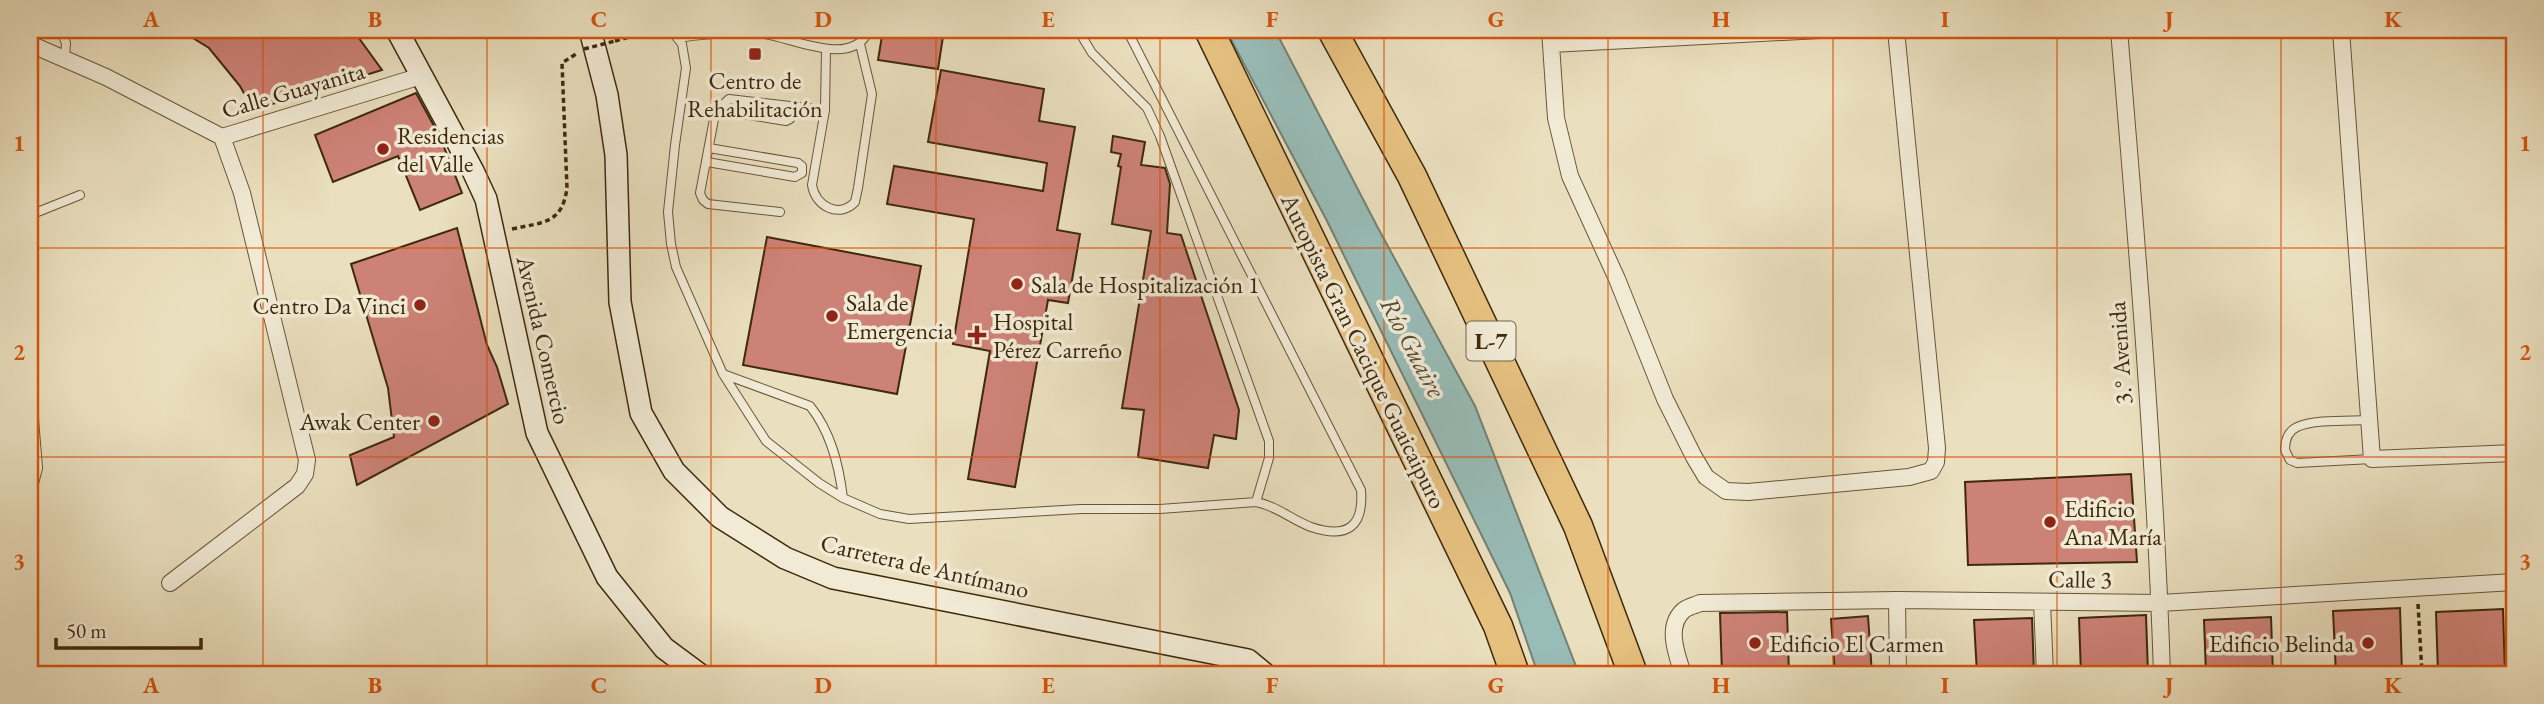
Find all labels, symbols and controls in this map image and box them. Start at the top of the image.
text: A [142,4,160,34]
text: B [368,4,382,34]
text: C [591,4,607,34]
text: D [814,4,832,34]
text: E [1041,4,1055,34]
text: F [1266,4,1279,34]
text: G [1488,4,1504,34]
text: H [1712,4,1730,34]
text: I [1941,4,1949,34]
text: J [2163,4,2174,34]
text: K [2384,4,2402,34]
marker: Centro de Rehabilitación [747,46,763,62]
street label: Calle Guayanita [218,55,368,125]
place label: Centro de Rehabilitación [687,65,823,124]
place label: Residencias del Valle [397,120,504,179]
text: 1 [13,128,25,158]
text: 1 [2519,128,2531,158]
marker: Residencias del Valle [375,141,391,157]
street label: Autopista Gran Cacique Guaicaipuro [1274,188,1454,514]
street label: Avenida Comercio [509,252,578,427]
place label: Sala de Hospitalización 1 [1031,269,1259,300]
marker: Sala de Hospitalización 1 [1009,276,1025,292]
place label: Sala de Emergencia [846,287,954,346]
place label: Centro Da Vinci [252,290,406,321]
water label: Río Guaire [1372,291,1454,404]
marker: Centro Da Vinci [412,297,428,313]
street label: 3.° Avenida [2101,300,2139,406]
place label: Hospital Pérez Carreño [993,306,1122,365]
marker: Sala de Emergencia [824,308,840,324]
road number: L-7 [1466,322,1516,360]
marker: Hospital Pérez Carreño [967,325,987,345]
text: 2 [13,337,25,367]
text: 2 [2519,337,2531,367]
place label: Awak Center [298,406,420,437]
marker: Awak Center [426,413,442,429]
place label: Edificio Ana María [2063,493,2162,552]
marker: Edificio Ana María [2042,514,2058,530]
street label: Carretera de Antímano [818,527,1032,605]
text: 3 [13,546,25,576]
text: 3 [2519,546,2531,576]
street label: Calle 3 [2048,563,2112,595]
scale bar [56,606,201,650]
text: 50 m [66,617,107,644]
place label: Edificio El Carmen [1769,628,1944,659]
place label: Edificio Belinda [2209,628,2354,659]
marker: Edificio El Carmen [1747,635,1763,651]
marker: Edificio Belinda [2360,635,2376,651]
text: A [142,670,160,700]
text: B [368,670,382,700]
text: C [591,670,607,700]
text: D [814,670,832,700]
text: E [1041,670,1055,700]
text: F [1266,670,1279,700]
text: G [1488,670,1504,700]
text: H [1712,670,1730,700]
text: I [1941,670,1949,700]
text: J [2163,670,2174,700]
text: K [2384,670,2402,700]

